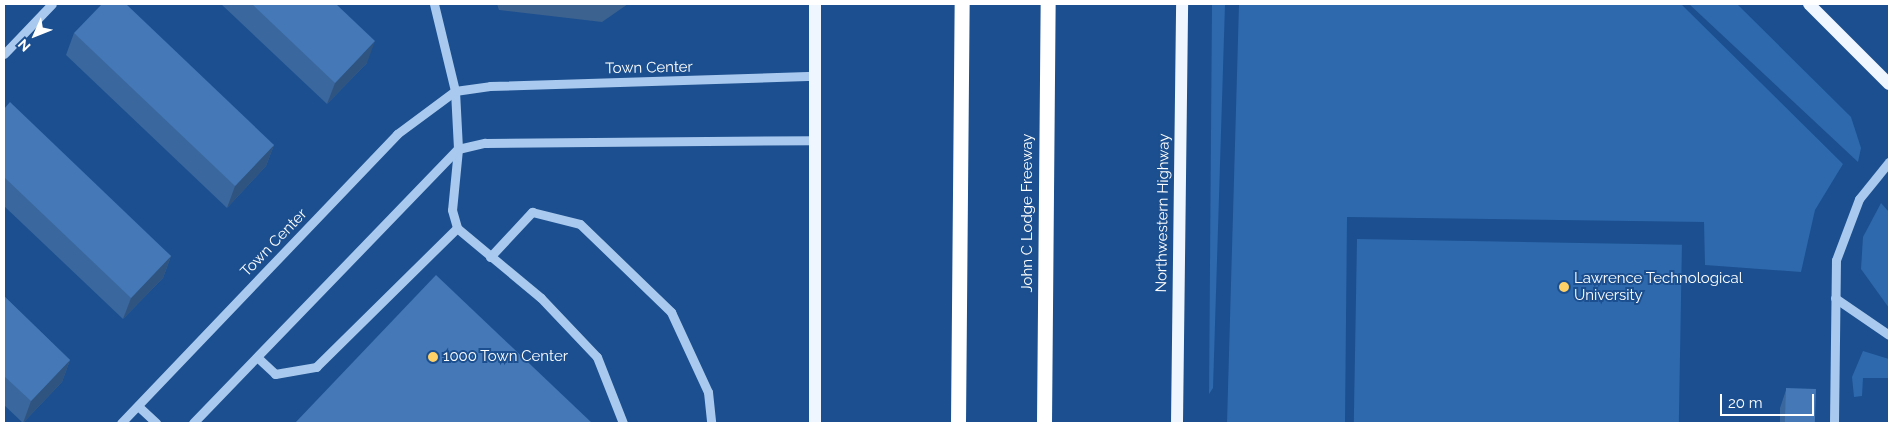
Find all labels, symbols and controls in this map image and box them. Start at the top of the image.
north arrow [10,10,60,60]
text: N [15,36,34,55]
street label: Town Center [605,58,693,78]
street label: Northwestern Highway [1153,133,1173,293]
street label: John C Lodge Freeway [1019,134,1037,292]
street label: Town Center [237,205,311,281]
place label: Lawrence Technological University [1574,269,1743,304]
marker: Lawrence Technological University [1558,281,1570,293]
place label: 1000 Town Center [443,348,568,366]
marker: 1000 Town Center [427,351,439,363]
scale bar [1723,384,1817,416]
text: 20 m [1728,394,1763,412]

